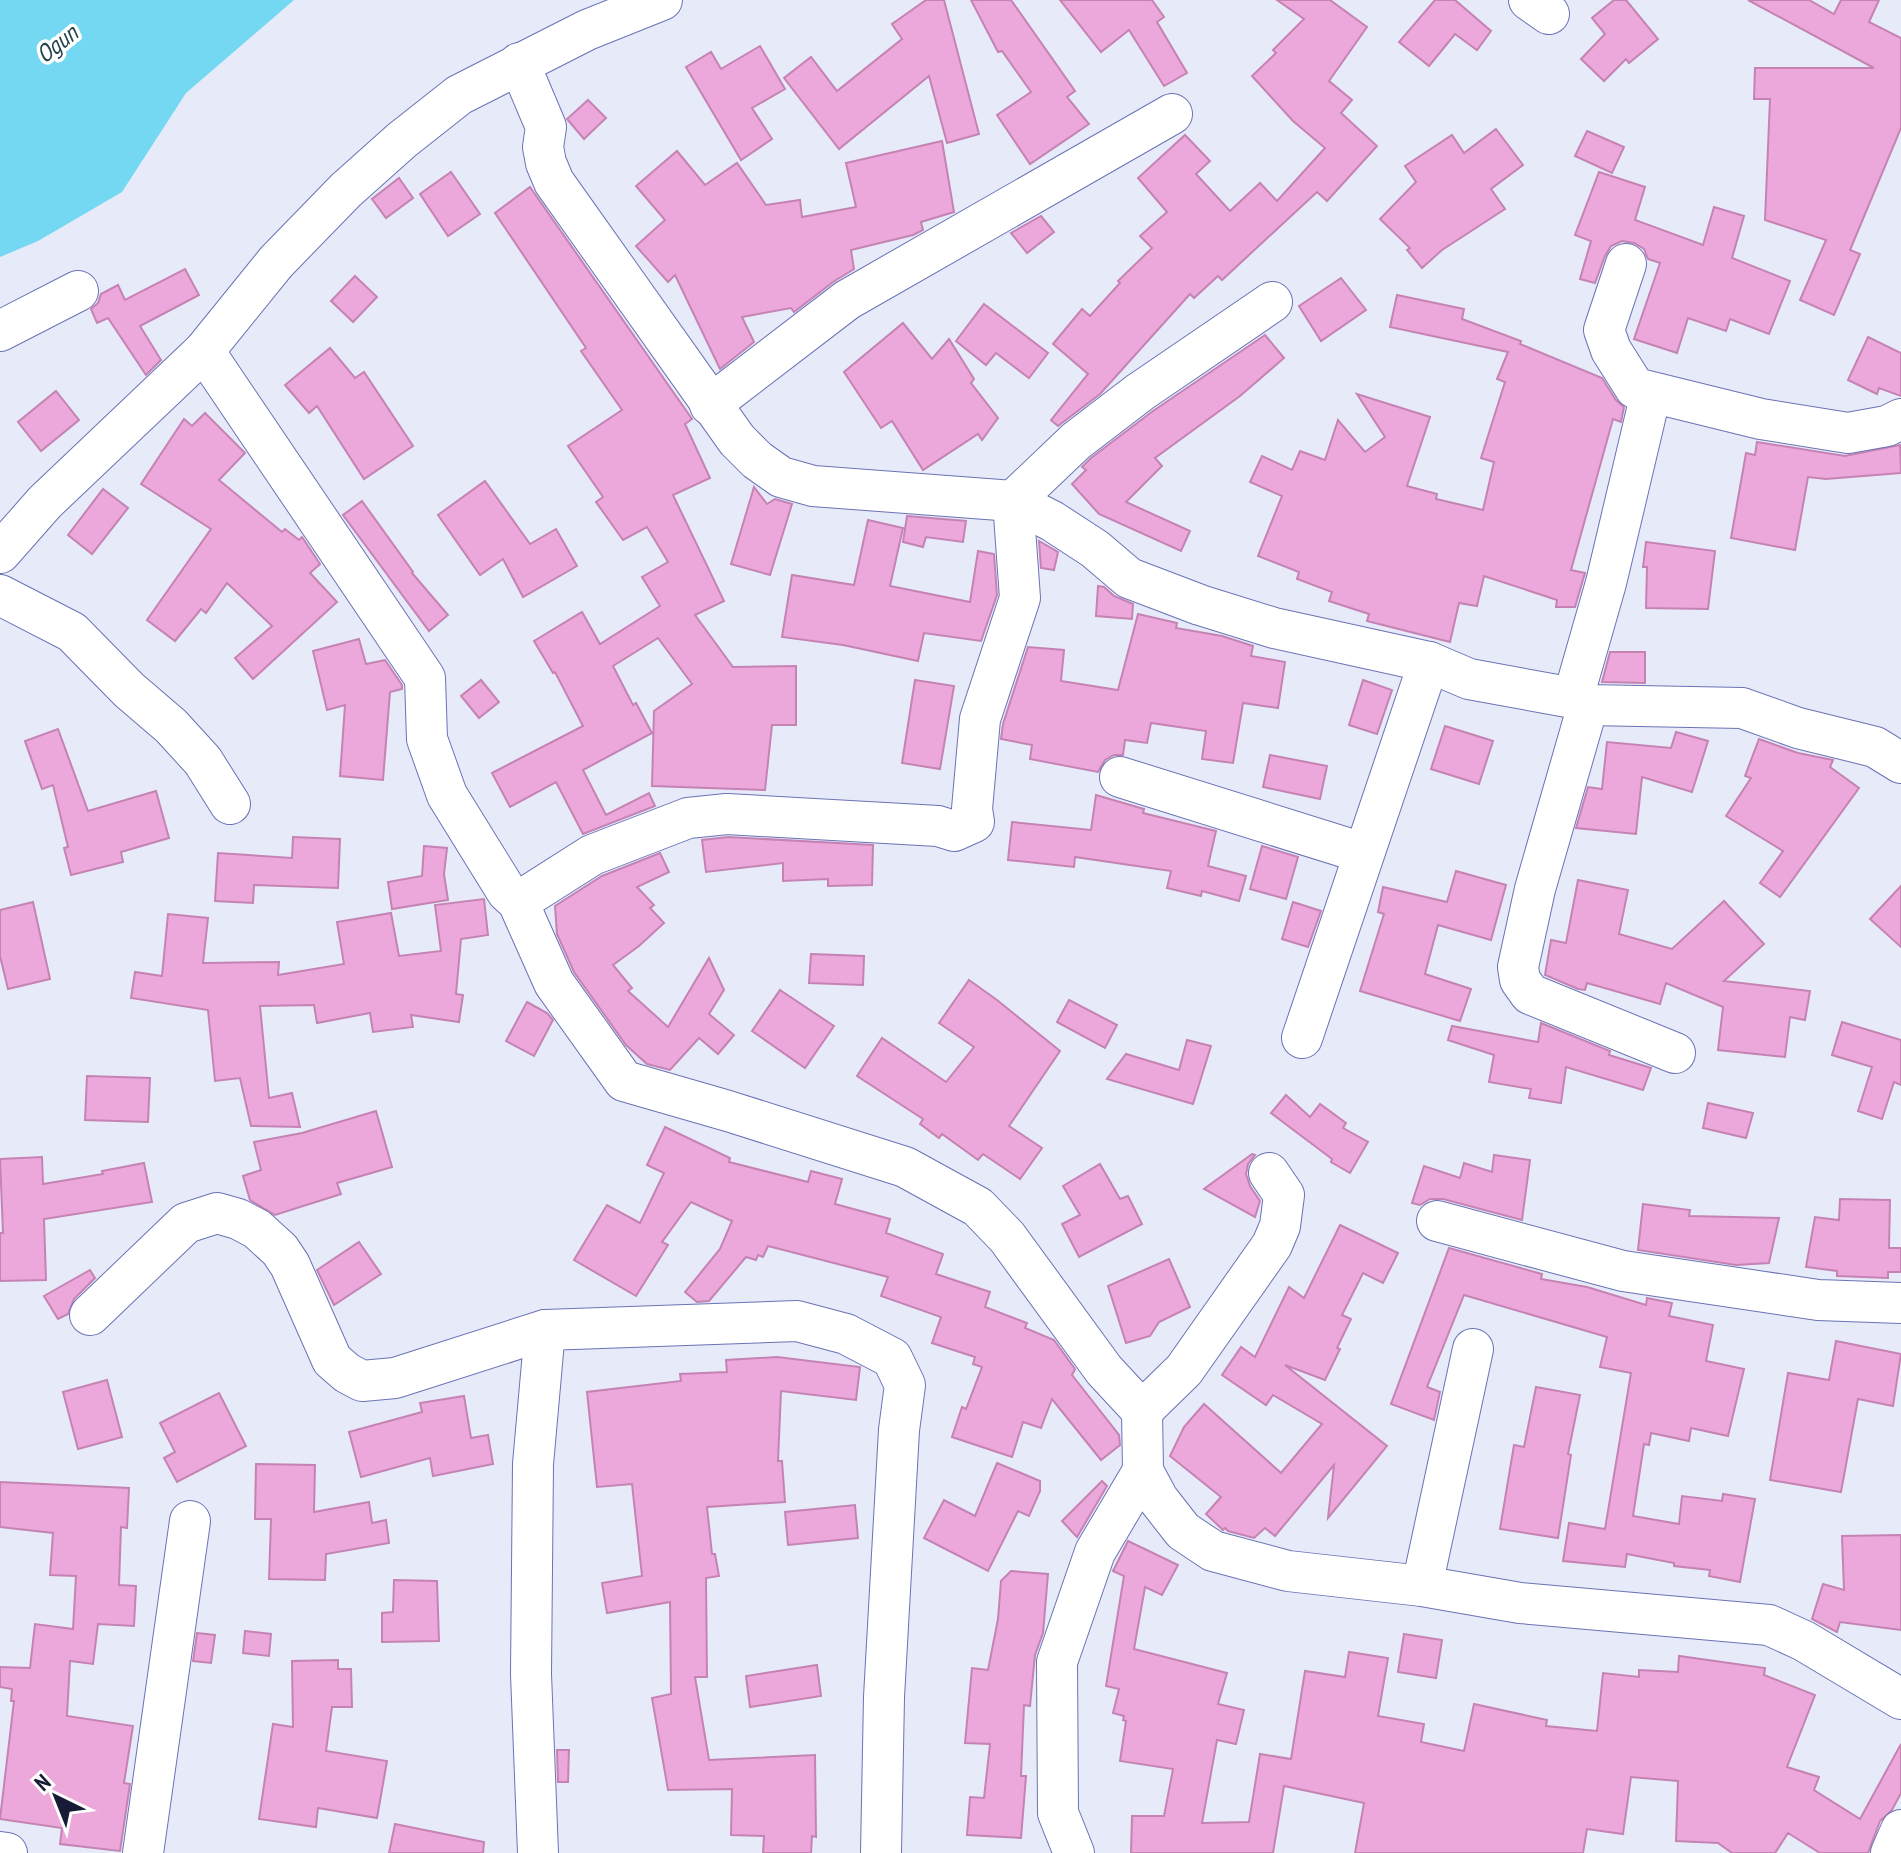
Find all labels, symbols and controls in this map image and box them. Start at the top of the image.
water label: Ogun [30,17,85,70]
north arrow [16,1757,96,1837]
text: N [28,1768,56,1797]

